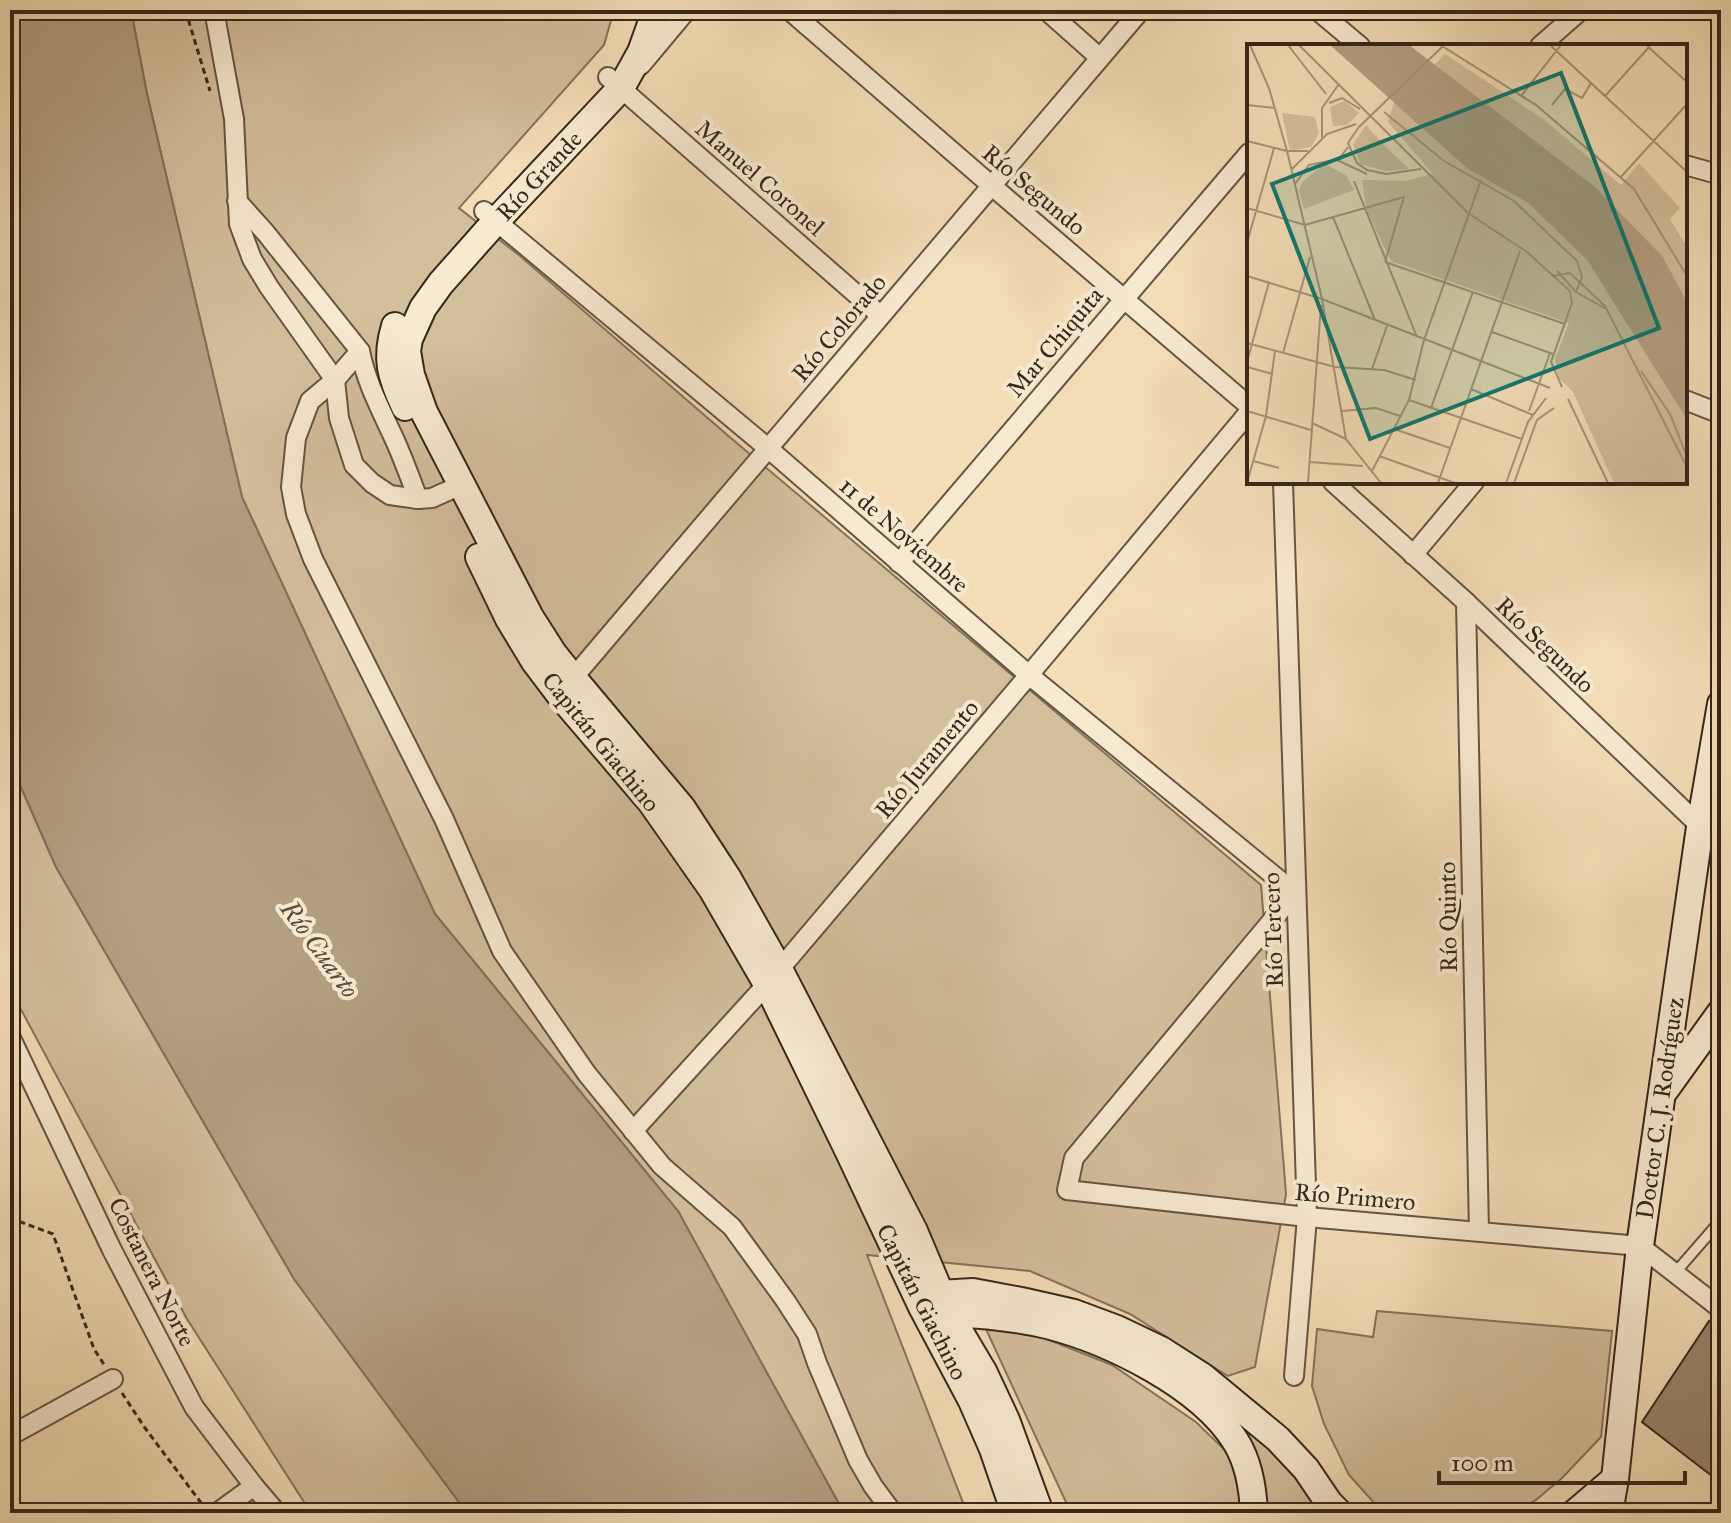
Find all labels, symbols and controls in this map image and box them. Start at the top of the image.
inset map [1247,44,1687,484]
street label: Manuel Coronel [689,114,831,243]
street label: Río Grande [490,125,588,227]
street label: Río Segundo [976,138,1092,242]
street label: Río Colorado [785,268,893,388]
street label: Mar Chiquita [1000,280,1110,403]
street label: 11 de Noviembre [833,471,975,599]
street label: Río Segundo [1489,590,1601,700]
street label: Capitán Giachino [535,666,667,818]
street label: Río Juramento [869,694,985,824]
street label: Río Quinto [1432,861,1464,973]
street label: Río Tercero [1256,872,1290,988]
water label: Río Cuarto [273,893,366,1004]
street label: Doctor C. J. Rodríguez [1630,995,1690,1221]
street label: Río Primero [1293,1177,1417,1217]
street label: Costanera Norte [102,1193,202,1351]
street label: Capitán Giachino [870,1219,974,1385]
scale bar [1439,1435,1685,1485]
text: 100 m [1451,1448,1514,1478]

